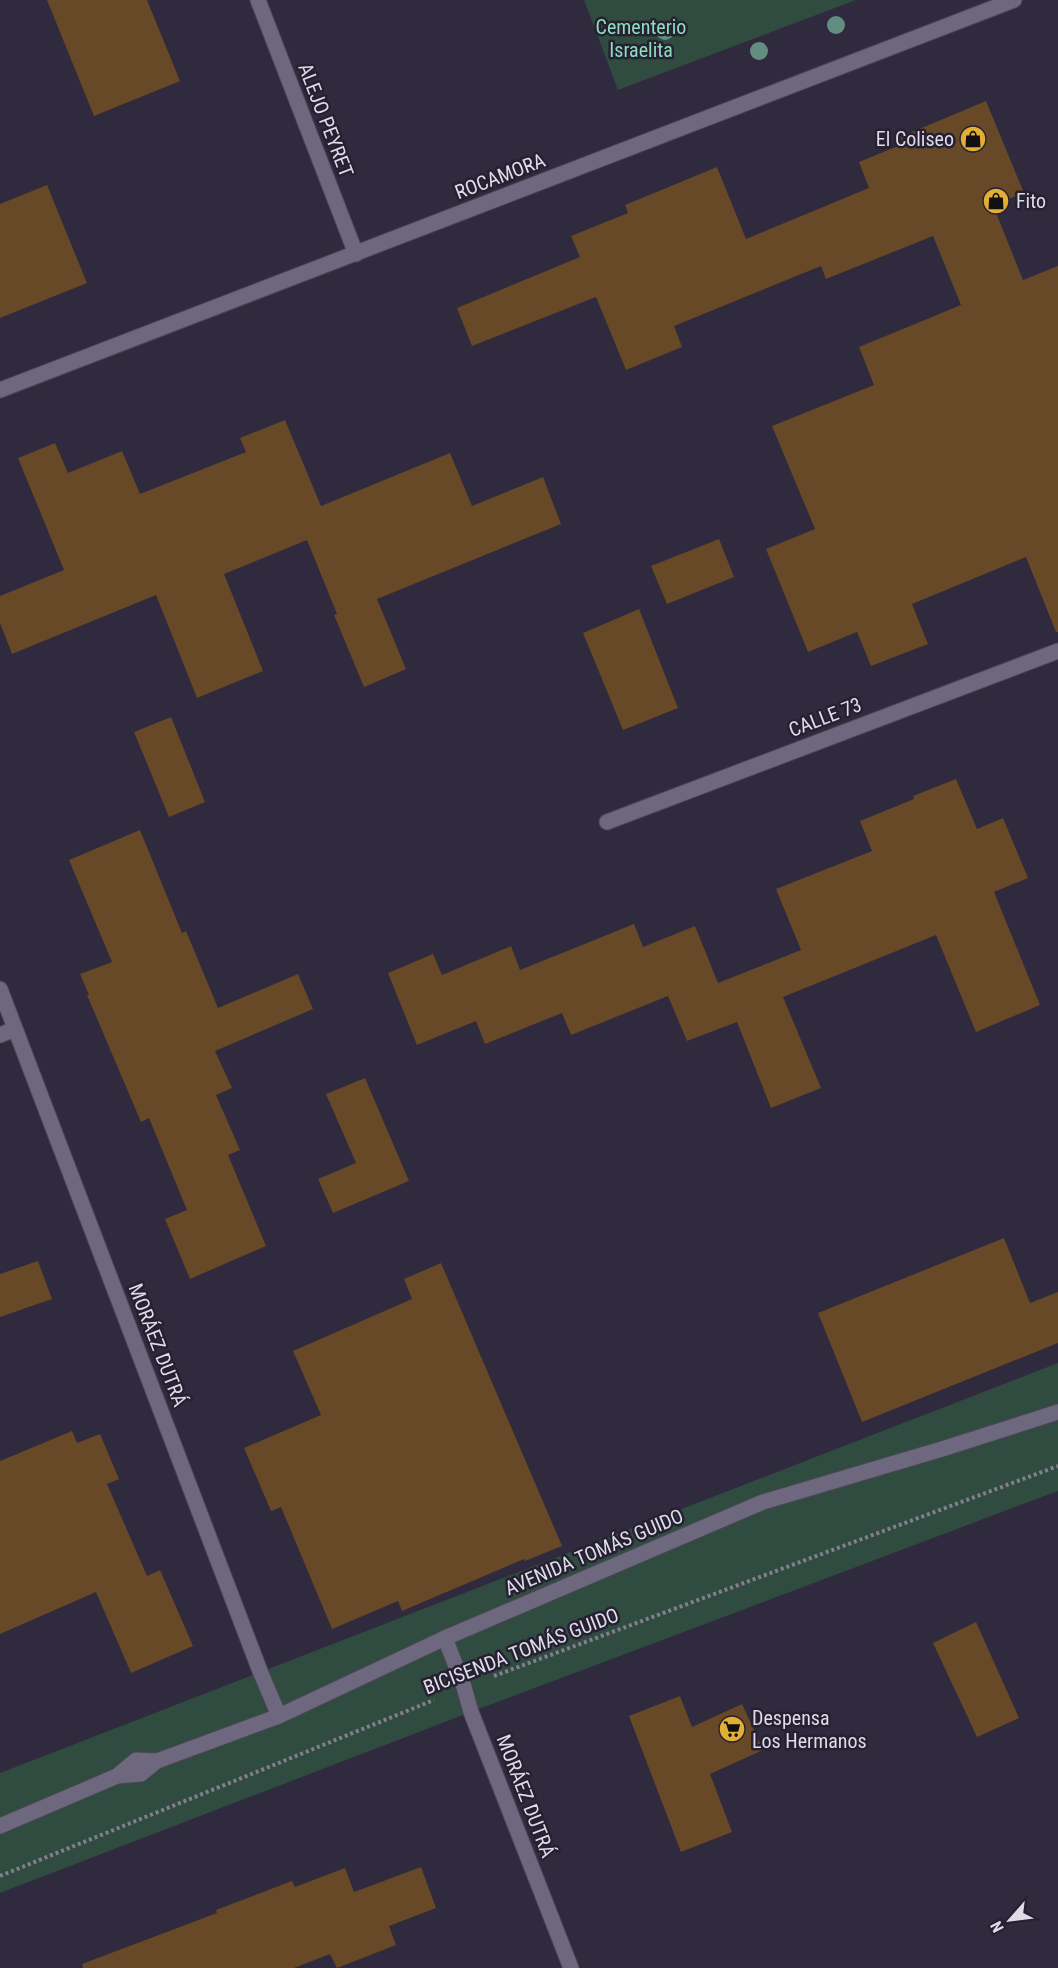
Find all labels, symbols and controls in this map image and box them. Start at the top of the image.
park label: Cementerio Israelita [596,15,686,62]
street label: ALEJO PEYRET [293,60,359,180]
shop icon: El Coliseo [958,124,988,154]
place label: El Coliseo [876,127,954,151]
street label: ROCAMORA [451,148,549,204]
shop icon: Fito [981,186,1011,216]
place label: Fito [1016,189,1046,213]
street label: CALLE 73 [785,692,865,742]
street label: MORÁEZ DUTRÁ [124,1280,193,1410]
street label: AVENIDA TOMÁS GUIDO [501,1504,687,1600]
street label: BICISENDA TOMÁS GUIDO [420,1603,622,1699]
place label: Despensa Los Hermanos [752,1706,867,1753]
supermarket icon: Despensa Los Hermanos [717,1714,747,1744]
street label: MORÁEZ DUTRÁ [492,1731,561,1861]
north arrow [980,1890,1040,1950]
text: N [987,1918,1008,1936]

